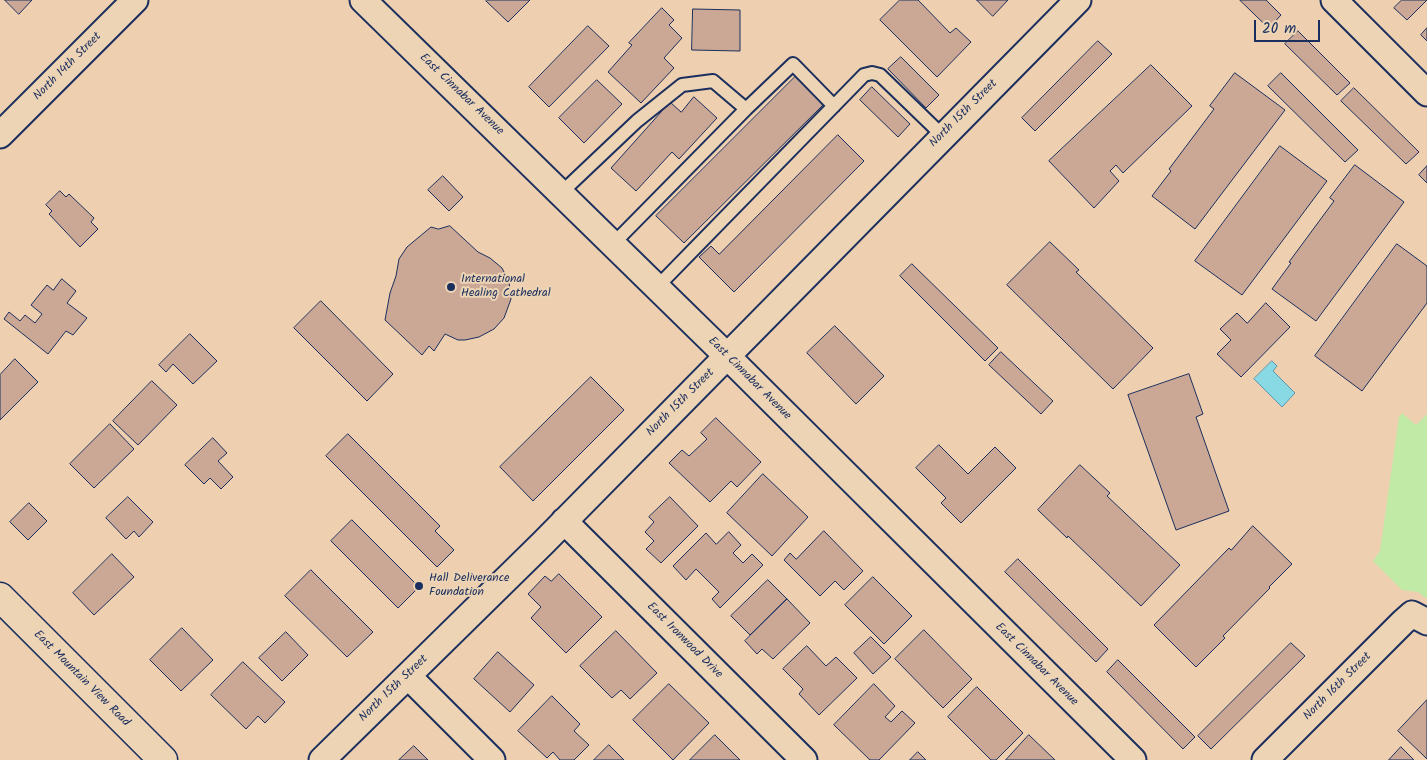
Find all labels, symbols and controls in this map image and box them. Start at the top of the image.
scale bar [1257,10,1323,42]
text: 20 m [1262,17,1296,41]
street label: North 14th Street [31,30,105,104]
street label: East Cinnabar Avenue [416,51,506,139]
street label: North 15th Street [927,77,1001,151]
place label: International Healing Cathedral [461,273,551,301]
marker: International Healing Cathedral [445,281,457,293]
street label: East Cinnabar Avenue [704,334,794,424]
street label: North 15th Street [644,366,718,440]
place label: Hall Deliverance Foundation [429,572,509,600]
marker: Hall Deliverance Foundation [413,580,425,592]
street label: East Ironwood Drive [643,600,725,682]
street label: East Cinnabar Avenue [991,620,1081,710]
street label: East Mountain View Road [30,628,132,730]
street label: North 16th Street [1301,650,1375,724]
street label: North 15th Street [357,653,431,725]

